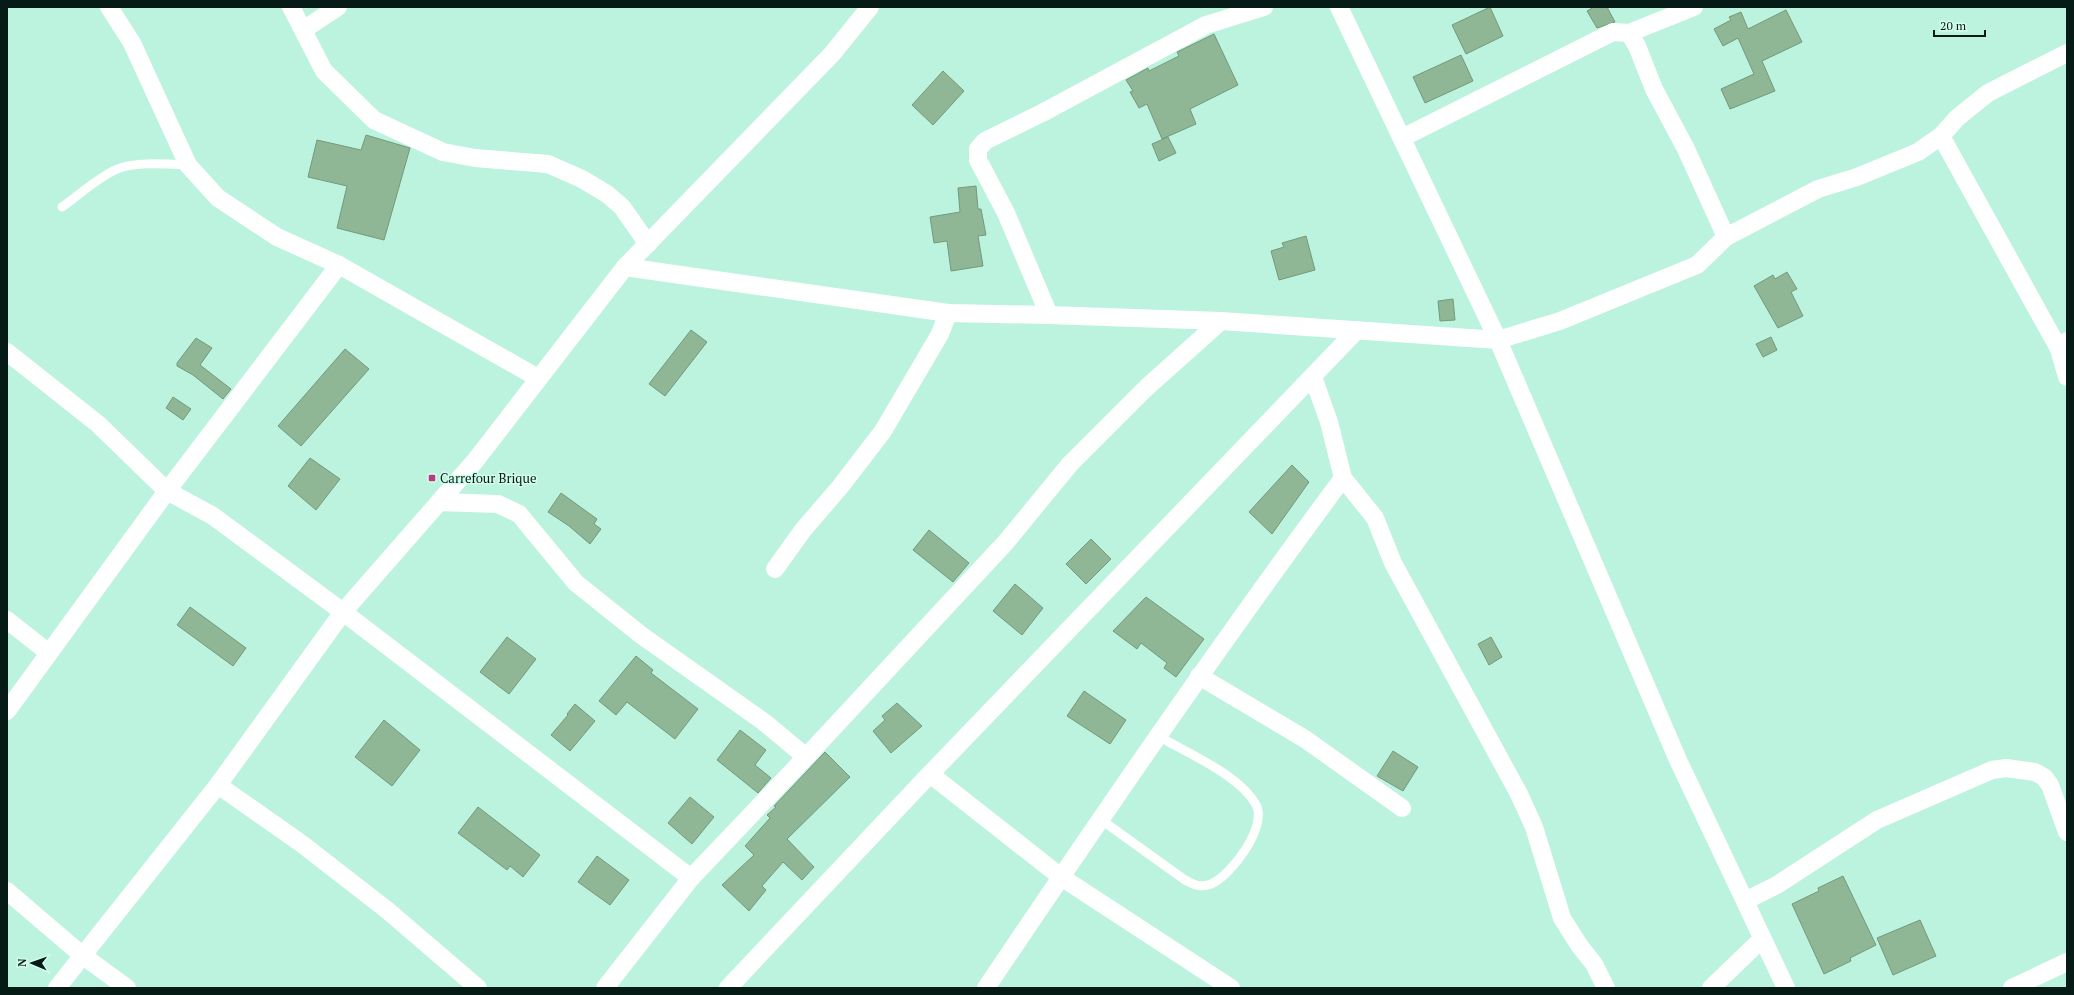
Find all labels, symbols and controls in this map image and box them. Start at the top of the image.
scale bar [1934,12,1985,38]
text: 20 m [1940,18,1967,33]
place label: Carrefour Brique [440,469,537,487]
marker: Carrefour Brique [427,473,437,483]
north arrow [12,943,52,983]
text: N [15,958,29,967]

